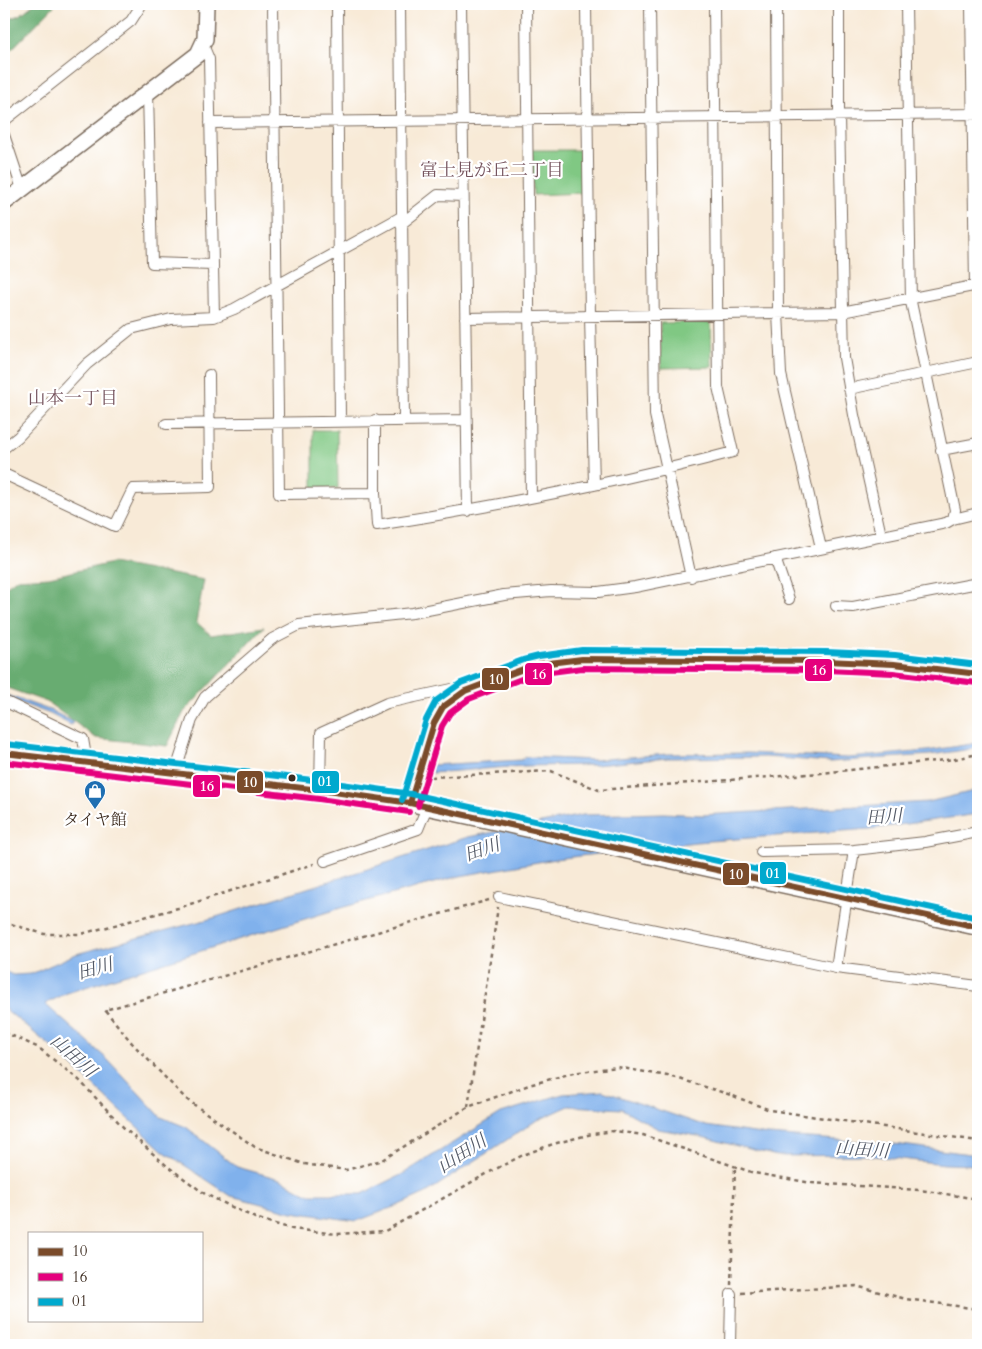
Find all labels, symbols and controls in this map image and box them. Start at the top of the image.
district label: 富士見が丘二丁目 [420,158,564,183]
district label: 山本一丁目 [28,386,118,411]
line badge: 16 [804,658,833,682]
text: 16 [812,661,826,680]
line badge: 16 [524,662,553,686]
text: 16 [532,665,546,684]
line badge: 10 [481,667,510,691]
text: 10 [489,670,503,689]
line badge: 10 [236,770,264,794]
line badge: 01 [311,770,340,794]
text: 01 [318,772,332,791]
text: 10 [243,773,257,792]
unlabelled marker [287,773,297,783]
line badge: 16 [192,774,221,798]
text: 16 [200,777,214,796]
shop icon: タイヤ館 [83,779,107,810]
water label: 田川 [865,803,905,831]
place label: タイヤ館 [63,809,127,831]
water label: 田川 [461,831,505,868]
line badge: 01 [759,861,787,885]
line badge: 10 [722,862,750,886]
text: 01 [766,864,780,883]
text: 10 [729,865,743,884]
water label: 田川 [74,951,118,986]
water label: 山田川 [45,1029,103,1085]
water label: 山田川 [433,1128,493,1179]
water label: 山田川 [834,1136,892,1164]
legend [28,1232,202,1322]
text: 10 [72,1241,88,1261]
text: 16 [72,1267,88,1287]
text: 01 [72,1291,87,1311]

